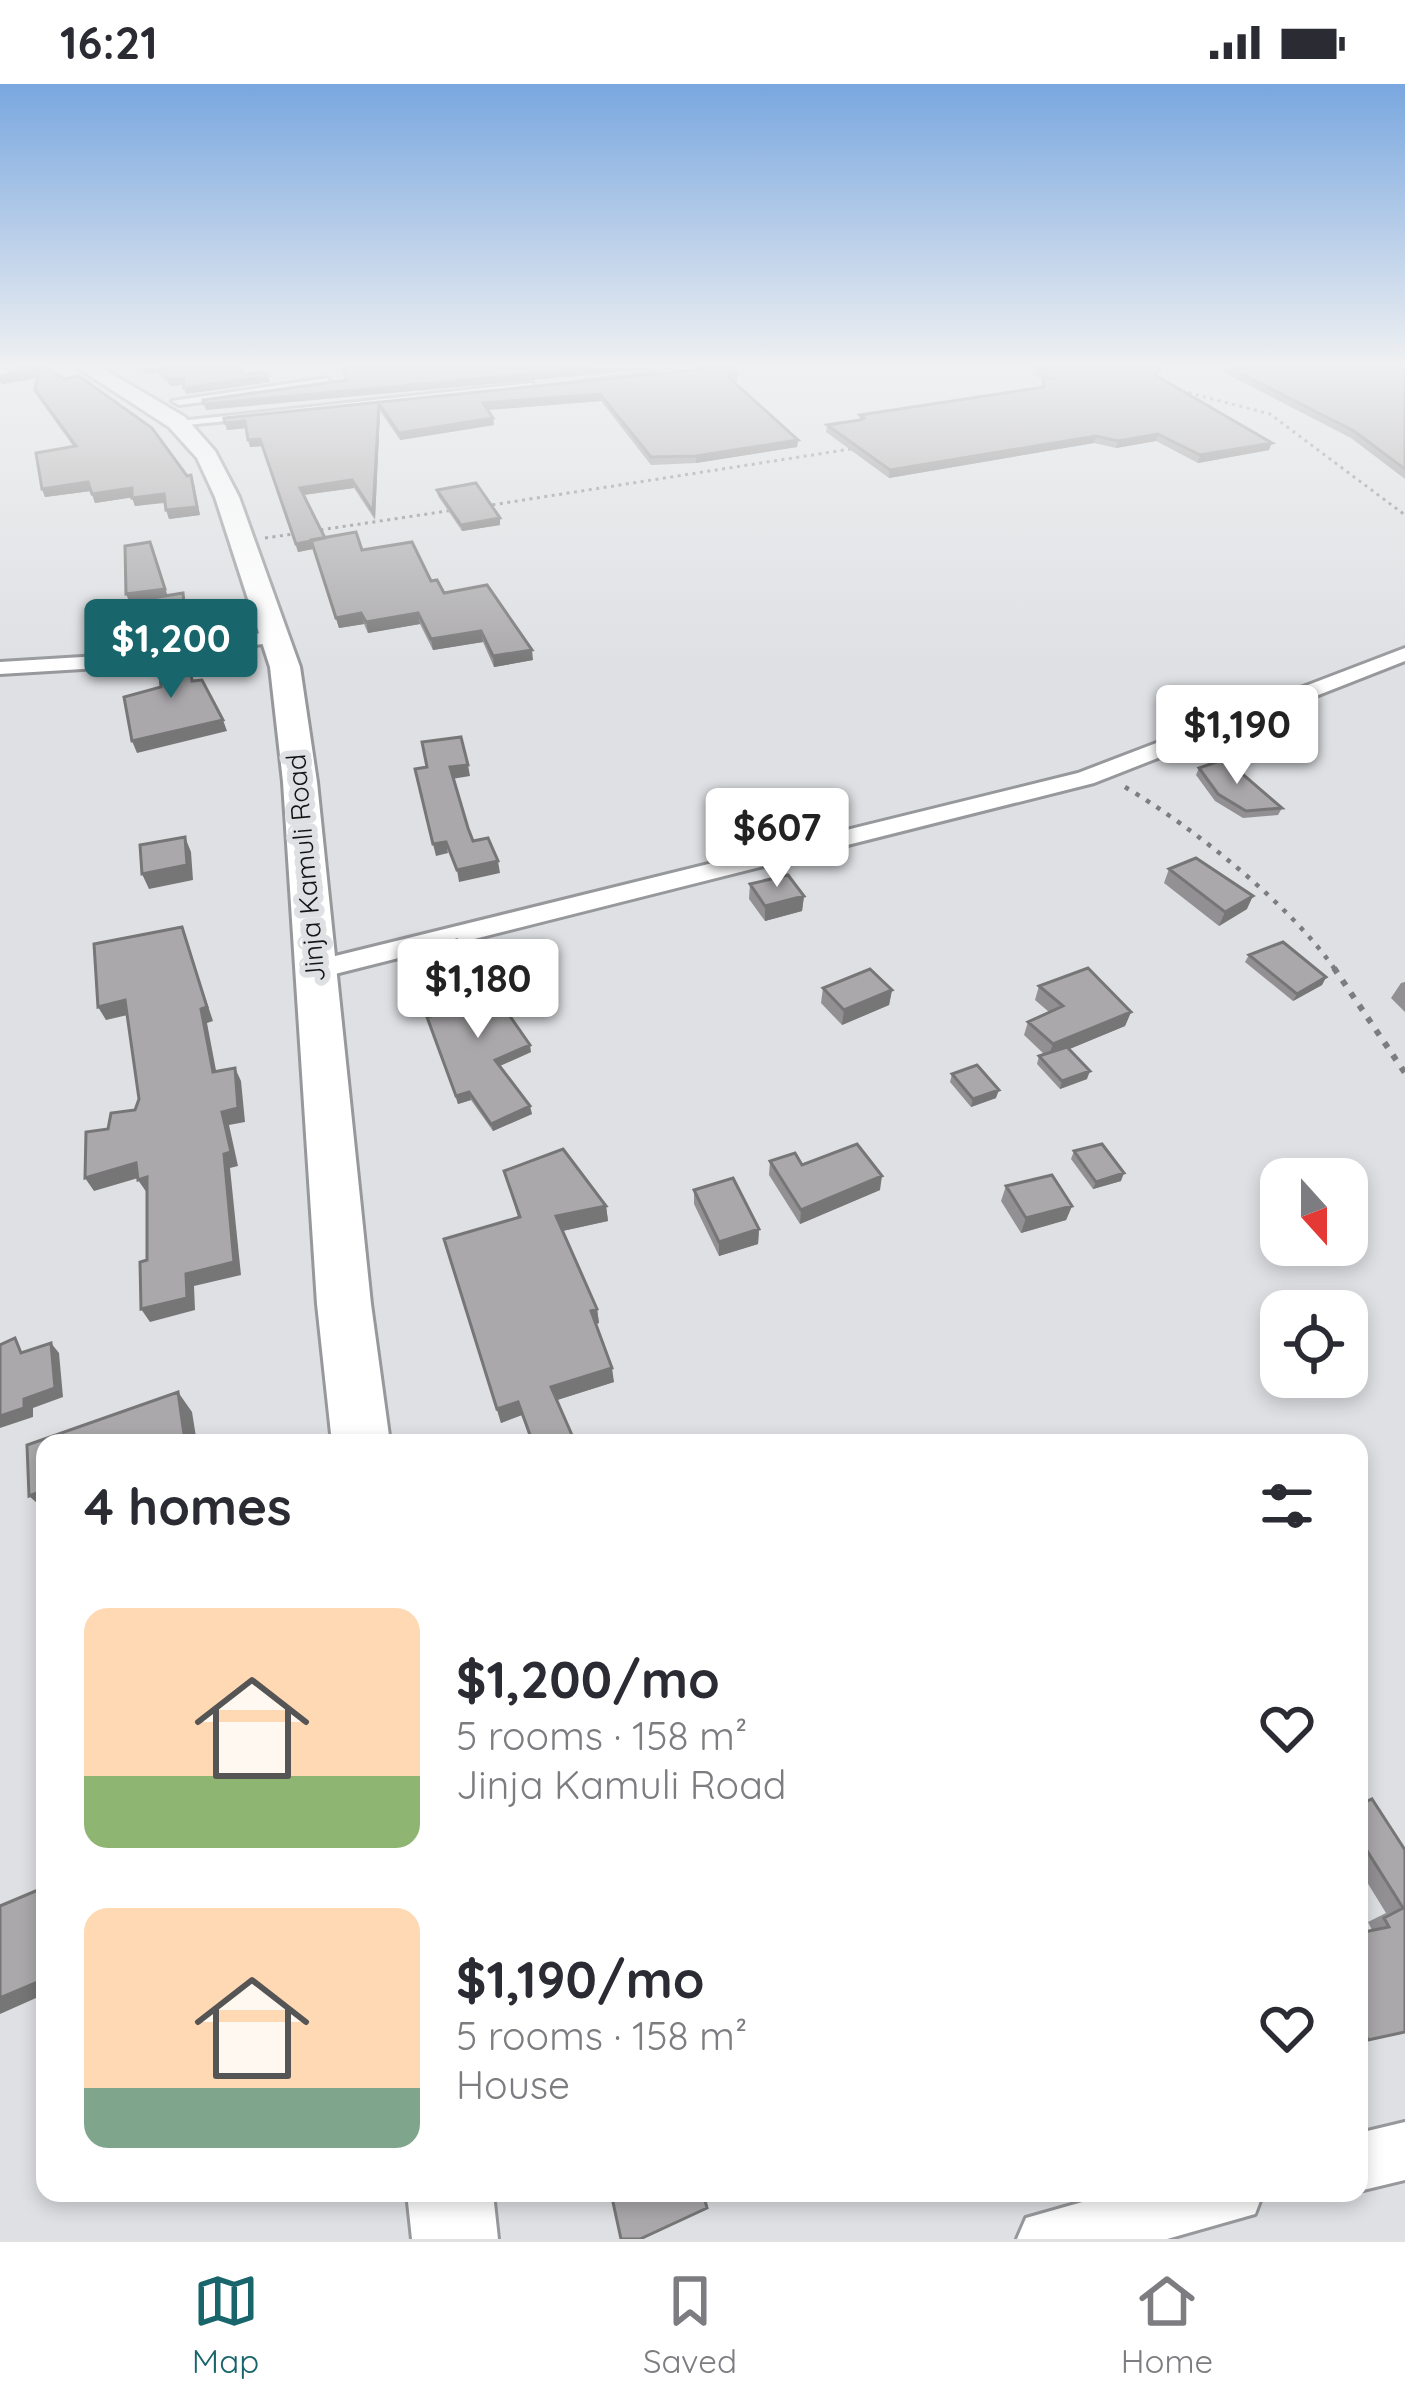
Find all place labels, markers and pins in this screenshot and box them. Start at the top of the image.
pin: $1,200 [73,599,269,701]
pin: $1,190 [1139,685,1335,787]
pin: $607 [706,788,848,890]
pin: $1,180 [380,939,576,1041]

